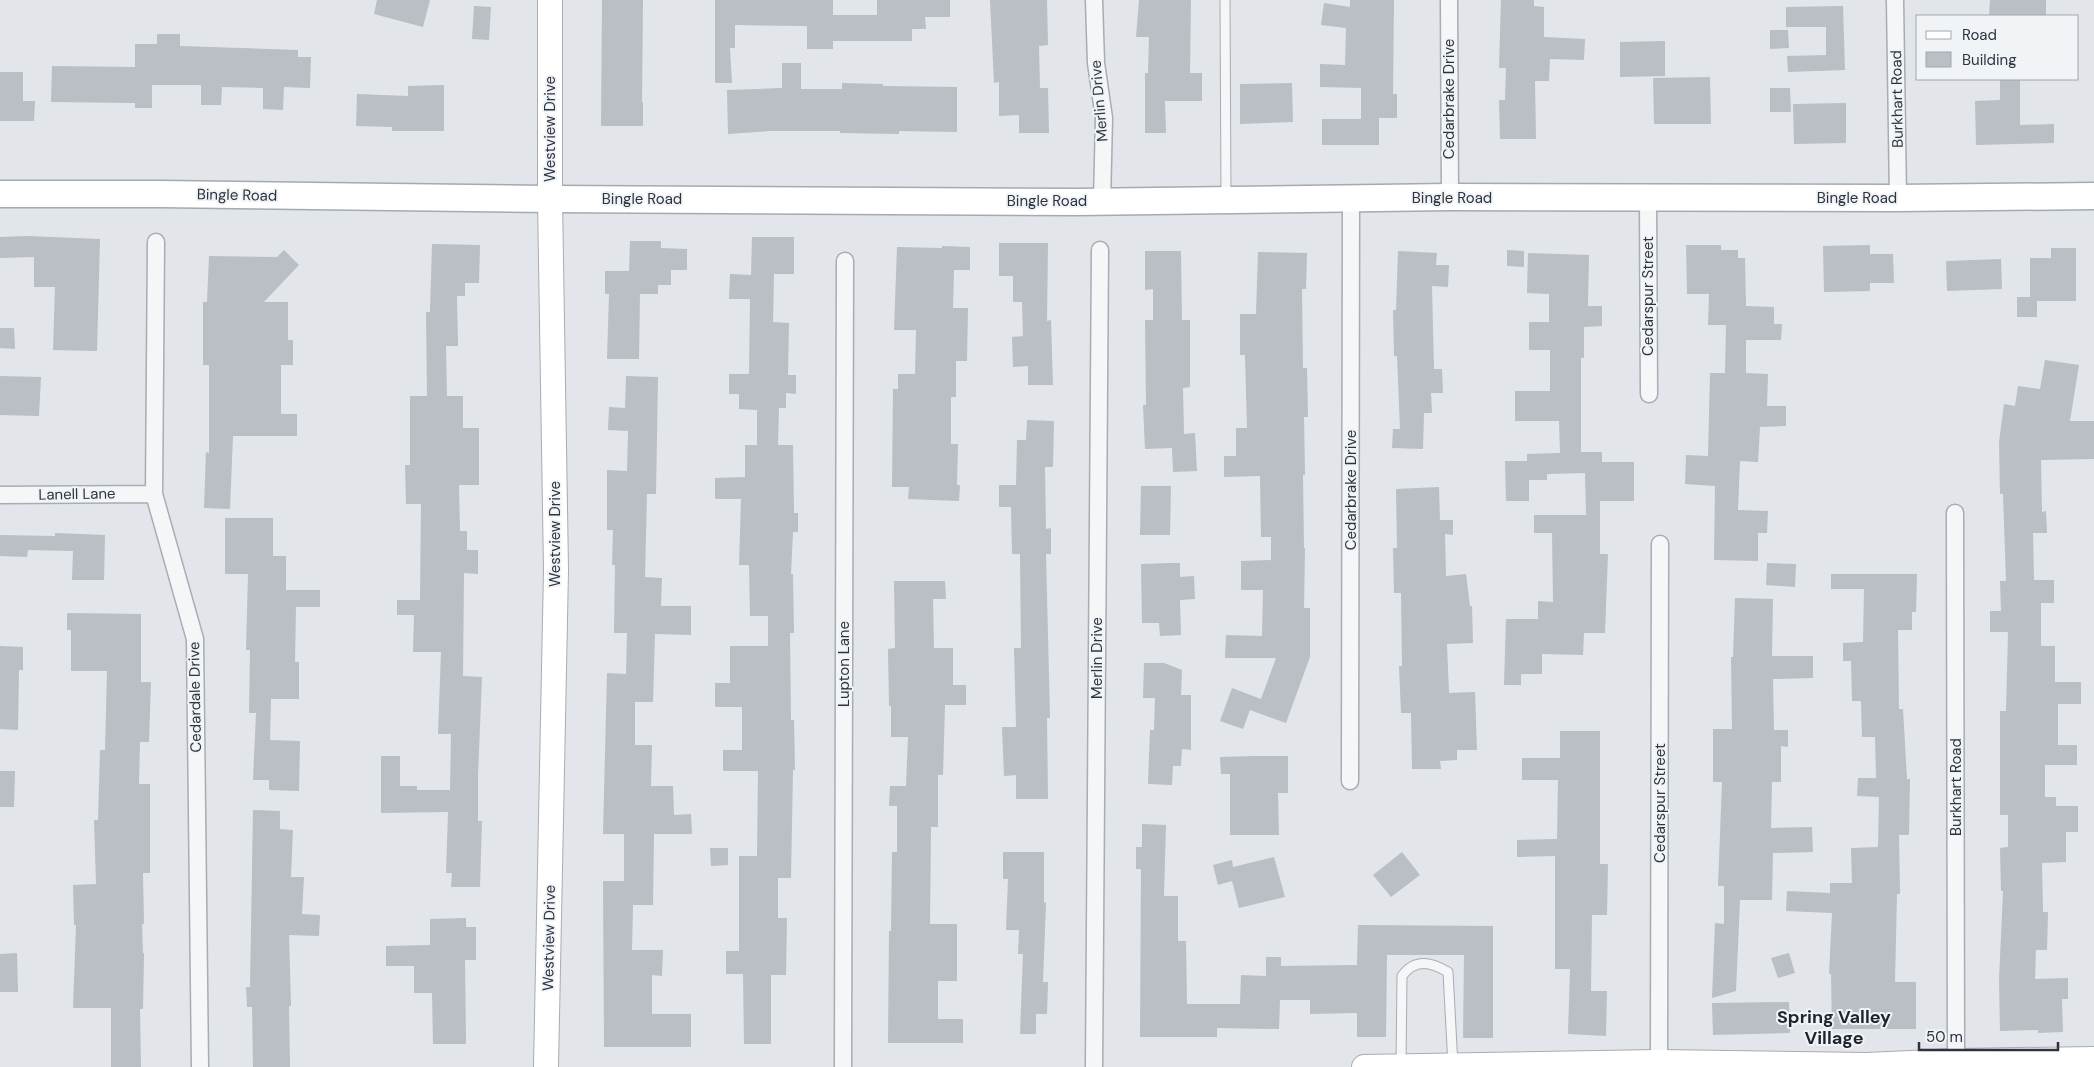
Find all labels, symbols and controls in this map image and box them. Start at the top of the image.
legend [1916,15,2079,80]
text: Road [1962,25,1997,45]
street label: Cedarbrake Drive [1439,39,1459,159]
street label: Burkhart Road [1886,50,1908,148]
text: Building [1962,50,2017,70]
street label: Merlin Drive [1085,59,1113,143]
street label: Westview Drive [540,76,560,182]
street label: Bingle Road [197,184,277,206]
street label: Bingle Road [1412,188,1492,208]
street label: Bingle Road [1817,188,1897,208]
street label: Bingle Road [602,189,682,209]
street label: Bingle Road [1007,191,1087,211]
street label: Cedarspur Street [1638,236,1658,356]
street label: Cedarbrake Drive [1341,430,1361,550]
street label: Westview Drive [545,481,565,587]
street label: Lanell Lane [38,483,116,505]
street label: Merlin Drive [1087,617,1107,699]
street label: Lupton Lane [834,621,854,707]
street label: Cedardale Drive [184,641,206,753]
street label: Burkhart Road [1946,738,1966,836]
street label: Cedarspur Street [1650,743,1670,863]
street label: Westview Drive [538,885,560,991]
district label: Spring Valley Village [1777,1005,1891,1050]
scale bar [1919,1020,2058,1052]
text: 50 m [1926,1027,1963,1047]

